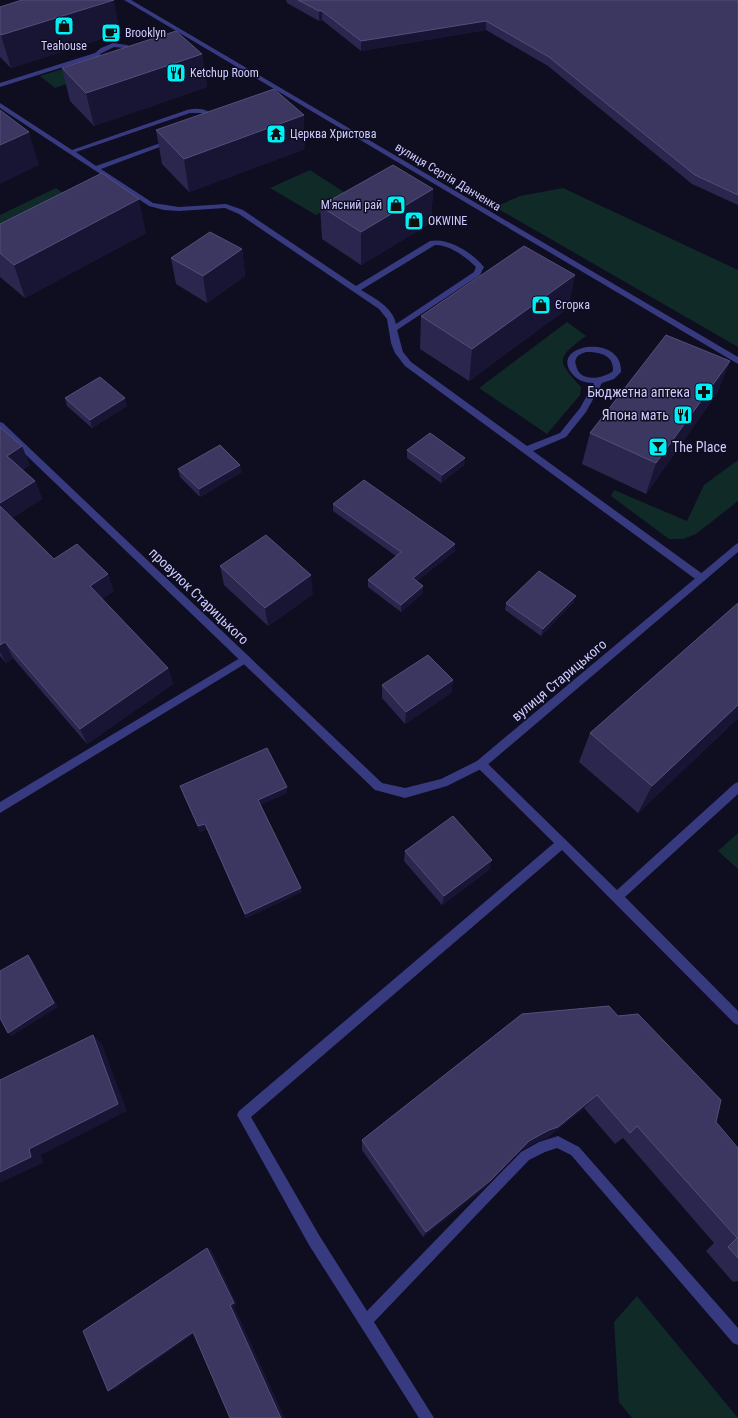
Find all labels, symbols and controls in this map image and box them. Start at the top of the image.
shop icon: Teahouse [53,15,75,37]
cafe icon: Brooklyn [100,22,122,44]
place label: Brooklyn [125,26,166,40]
place label: Teahouse [41,39,87,53]
restaurant icon: Ketchup Room [165,62,187,84]
place label: Ketchup Room [190,66,259,80]
temple icon: Церква Христова [265,123,287,145]
place label: Церква Христова [290,127,377,141]
street label: вулиця Сергія Данченка [393,140,504,214]
shop icon: М'ясний рай [385,194,407,216]
place label: М'ясний рай [321,198,382,212]
shop icon: OKWINE [403,210,425,232]
place label: OKWINE [428,214,467,228]
shop icon: Єгорка [530,294,552,316]
place label: Єгорка [555,298,590,312]
pharmacy icon: Бюджетна аптека [693,381,715,403]
place label: Бюджетна аптека [587,384,690,400]
restaurant icon: Япона мать [672,404,694,426]
place label: Япона мать [602,407,669,423]
bar icon: The Place [647,436,669,458]
place label: The Place [672,439,727,455]
street label: провулок Старицького [146,544,252,648]
street label: вулиця Старицького [508,636,610,724]

